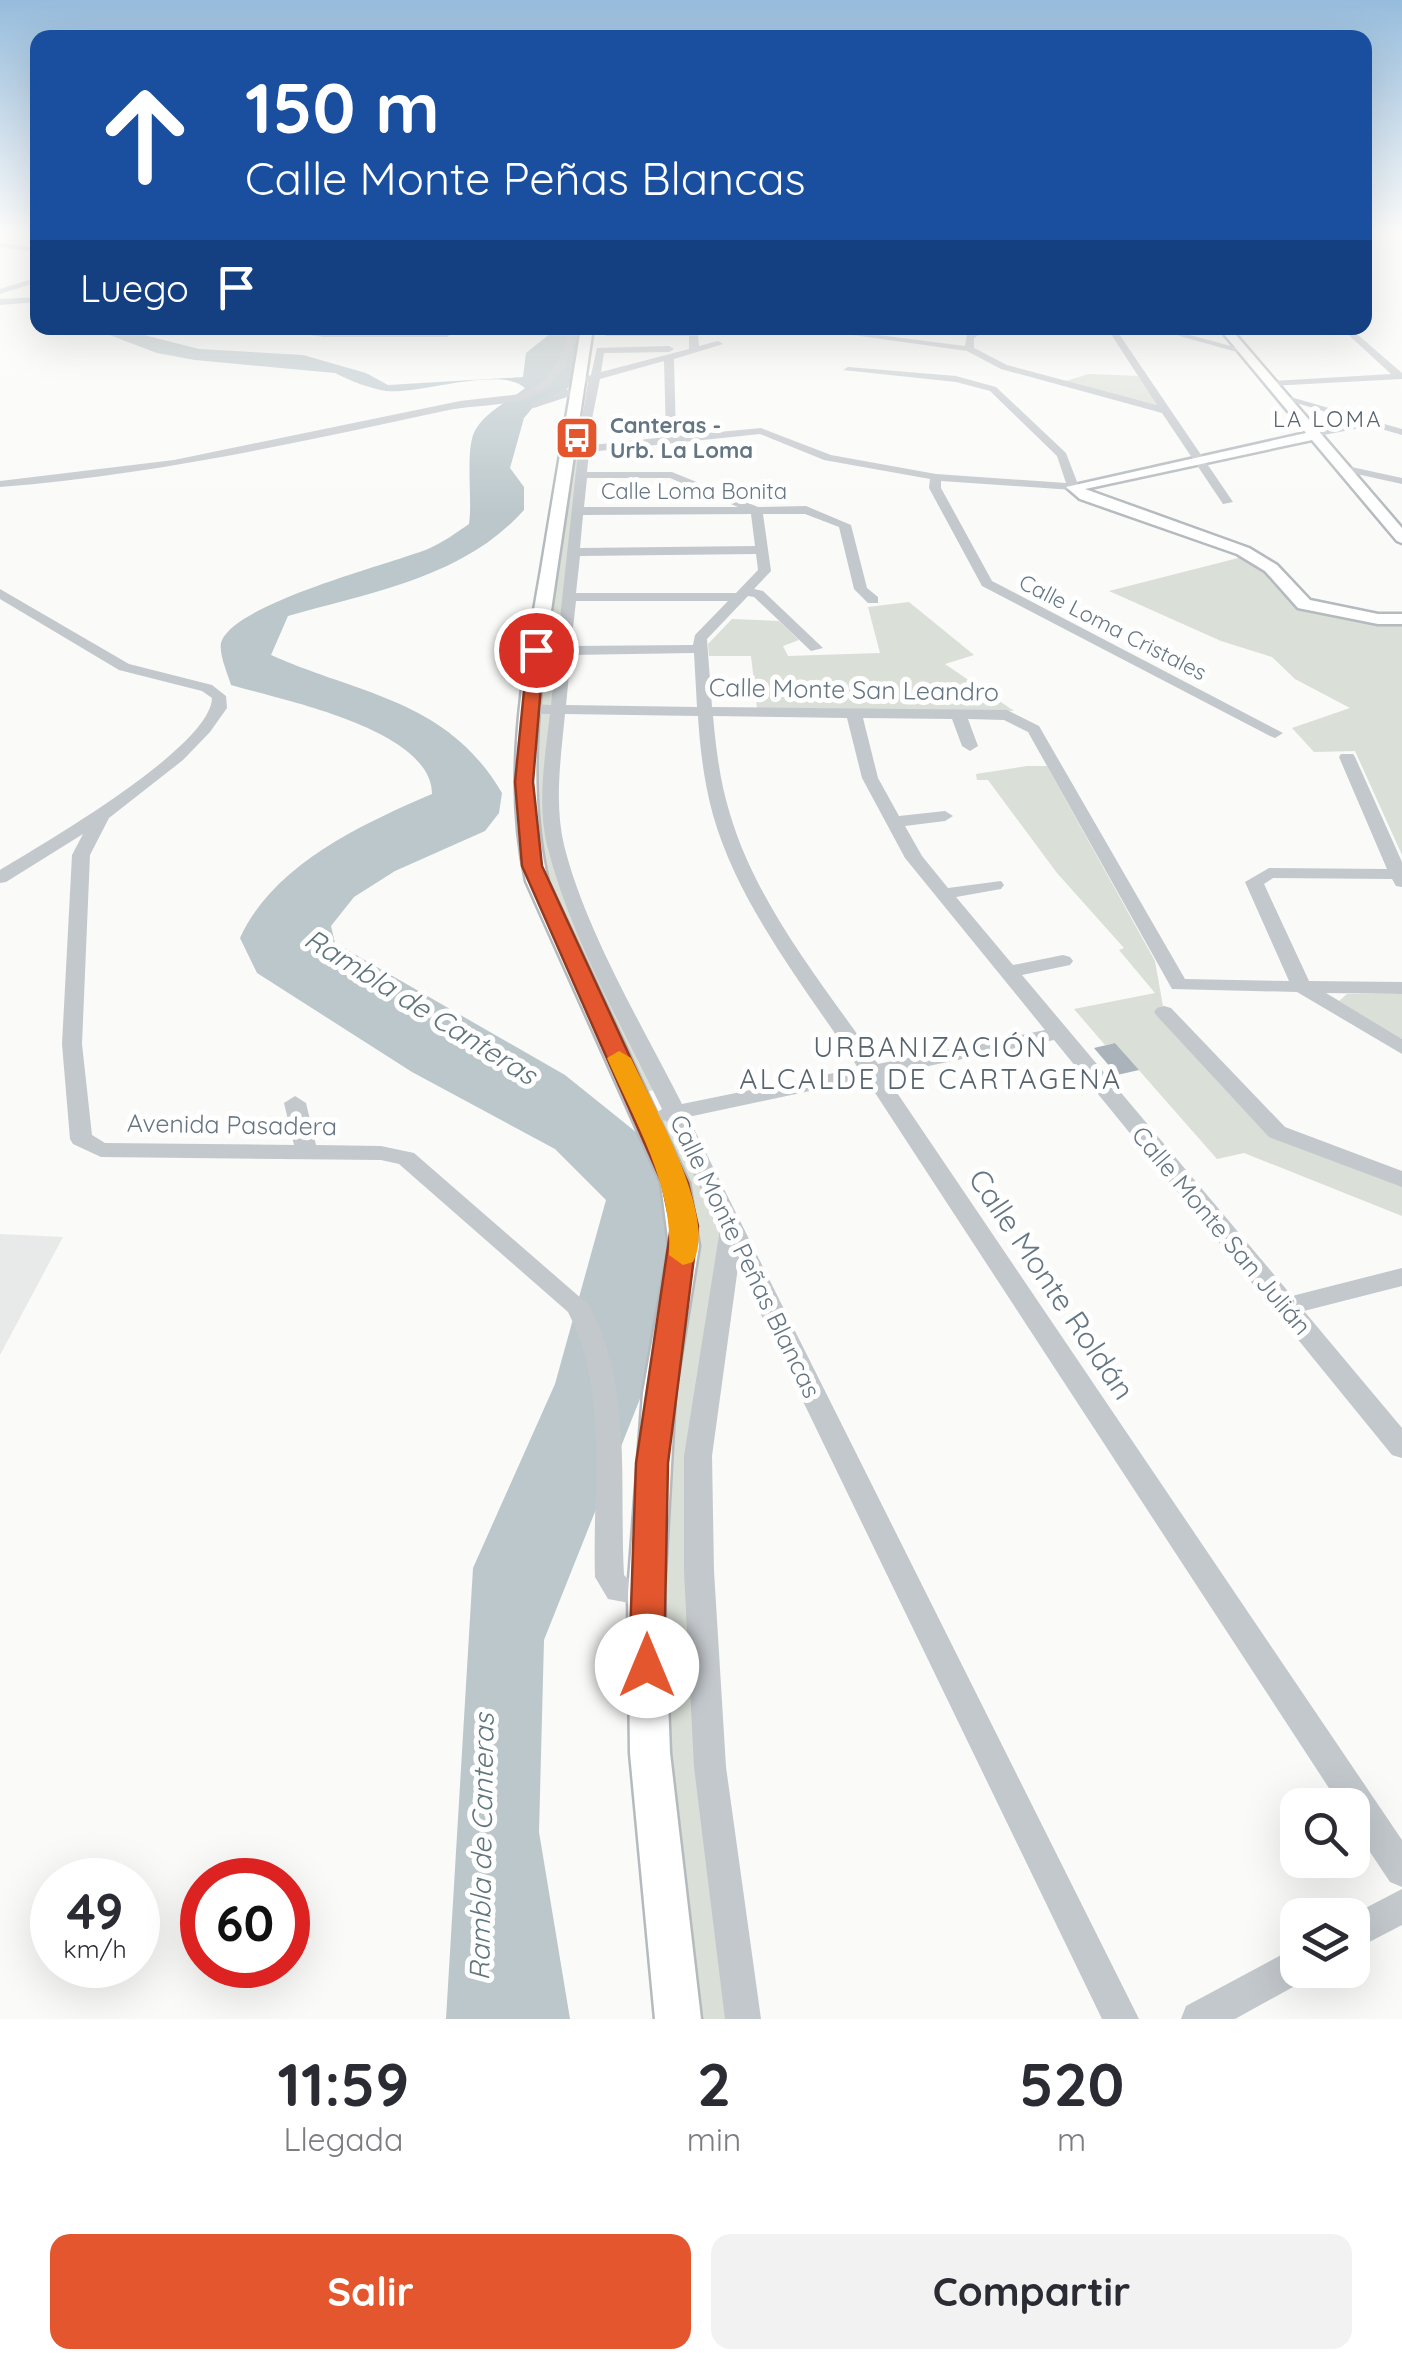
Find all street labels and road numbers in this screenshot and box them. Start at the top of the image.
street label: Calle Loma Bonita [601,477,787,505]
street label: Calle Loma Cristales [1015,568,1211,686]
street label: Calle Monte San Leandro [709,671,999,707]
street label: Avenida Pasadera [127,1107,337,1141]
street label: Calle Monte Peñas Blancas [664,1109,828,1403]
street label: Calle Monte San Julián [1126,1119,1318,1341]
street label: Calle Monte Roldán [961,1161,1143,1407]

